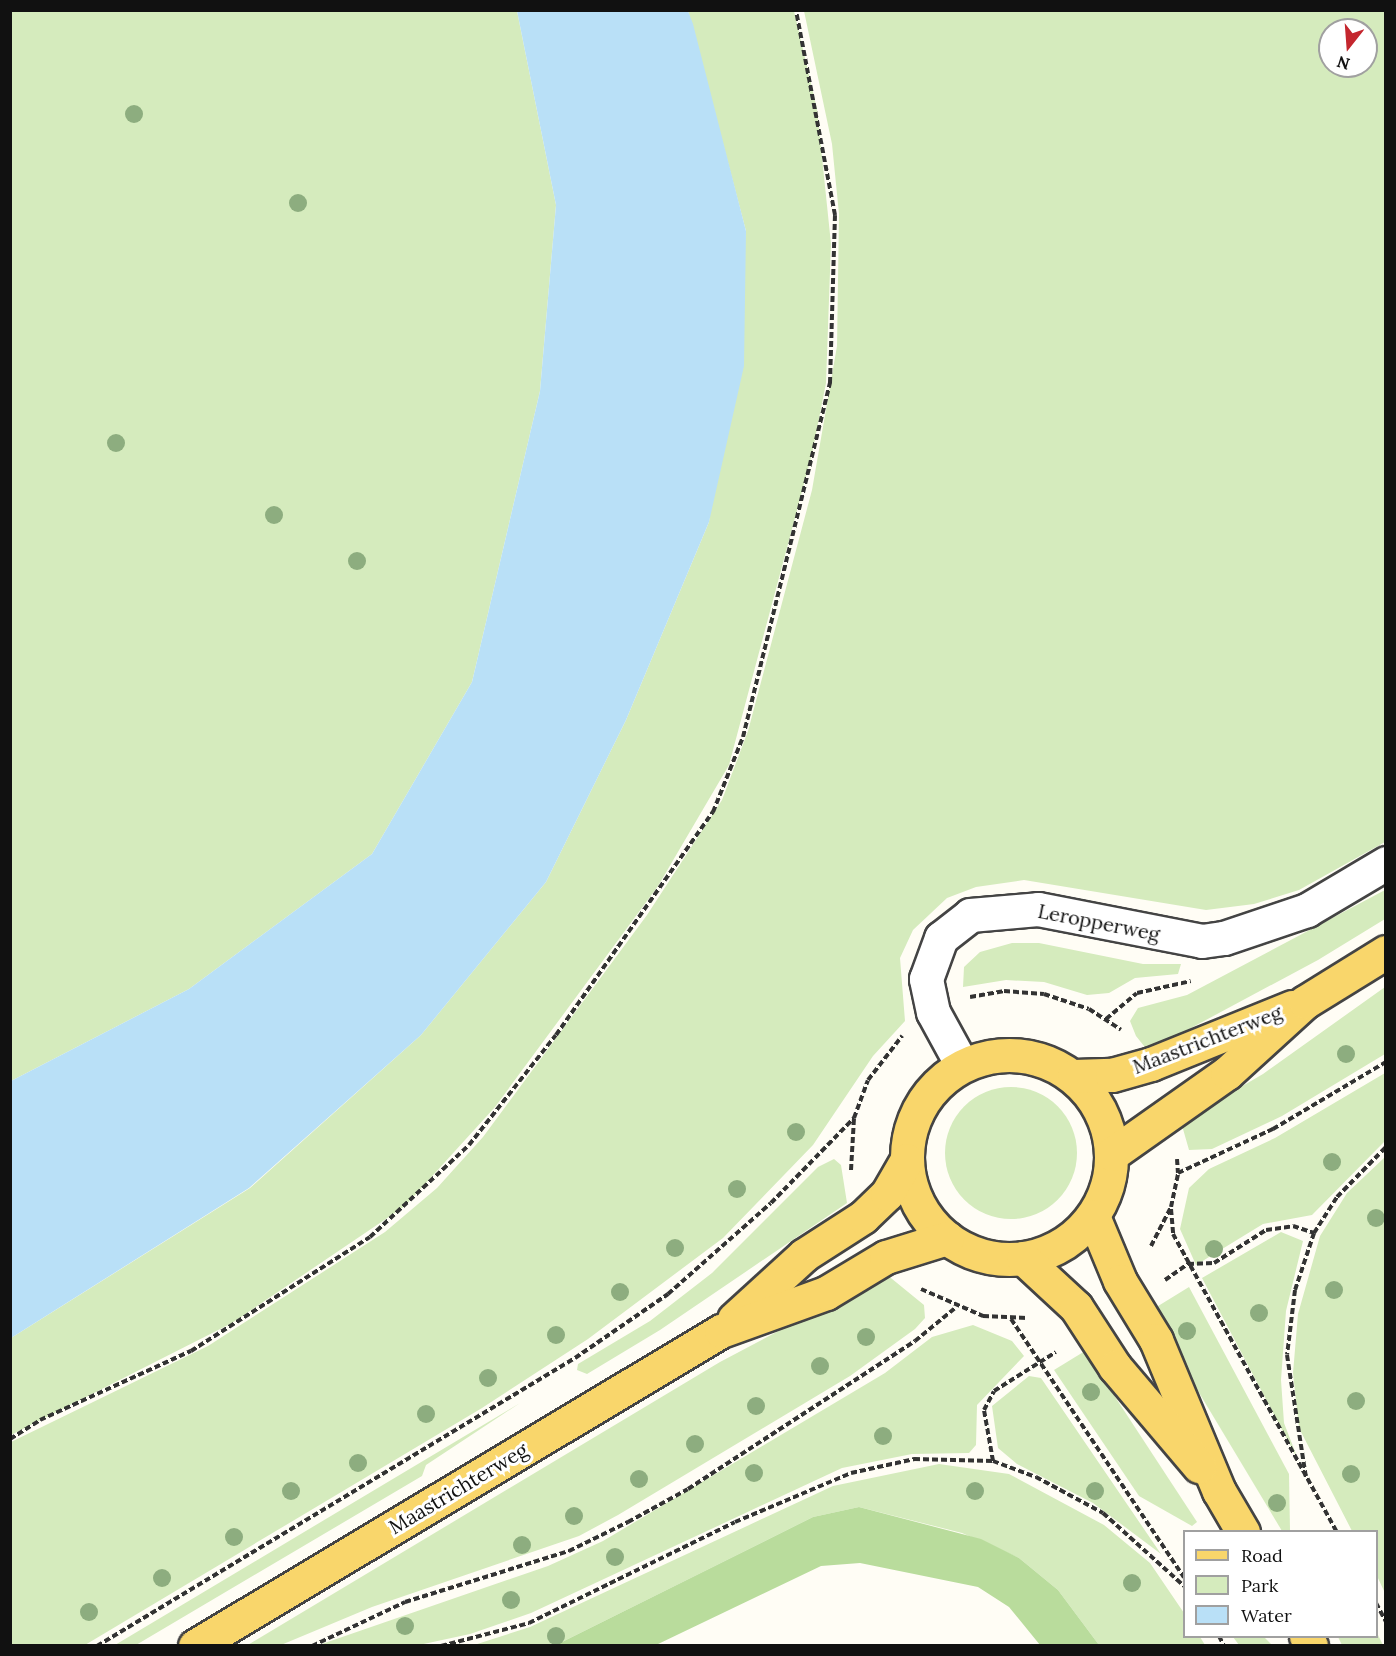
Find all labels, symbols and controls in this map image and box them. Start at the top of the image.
north arrow [1318,18,1378,78]
text: N [1334,52,1352,75]
street label: Leropperweg [1036,898,1162,946]
street label: Maastrichterweg [1129,1000,1285,1078]
street label: Maastrichterweg [384,1437,532,1539]
legend [1183,1530,1378,1638]
text: Road [1241,1544,1283,1567]
text: Park [1241,1574,1278,1597]
text: Water [1241,1604,1292,1627]

